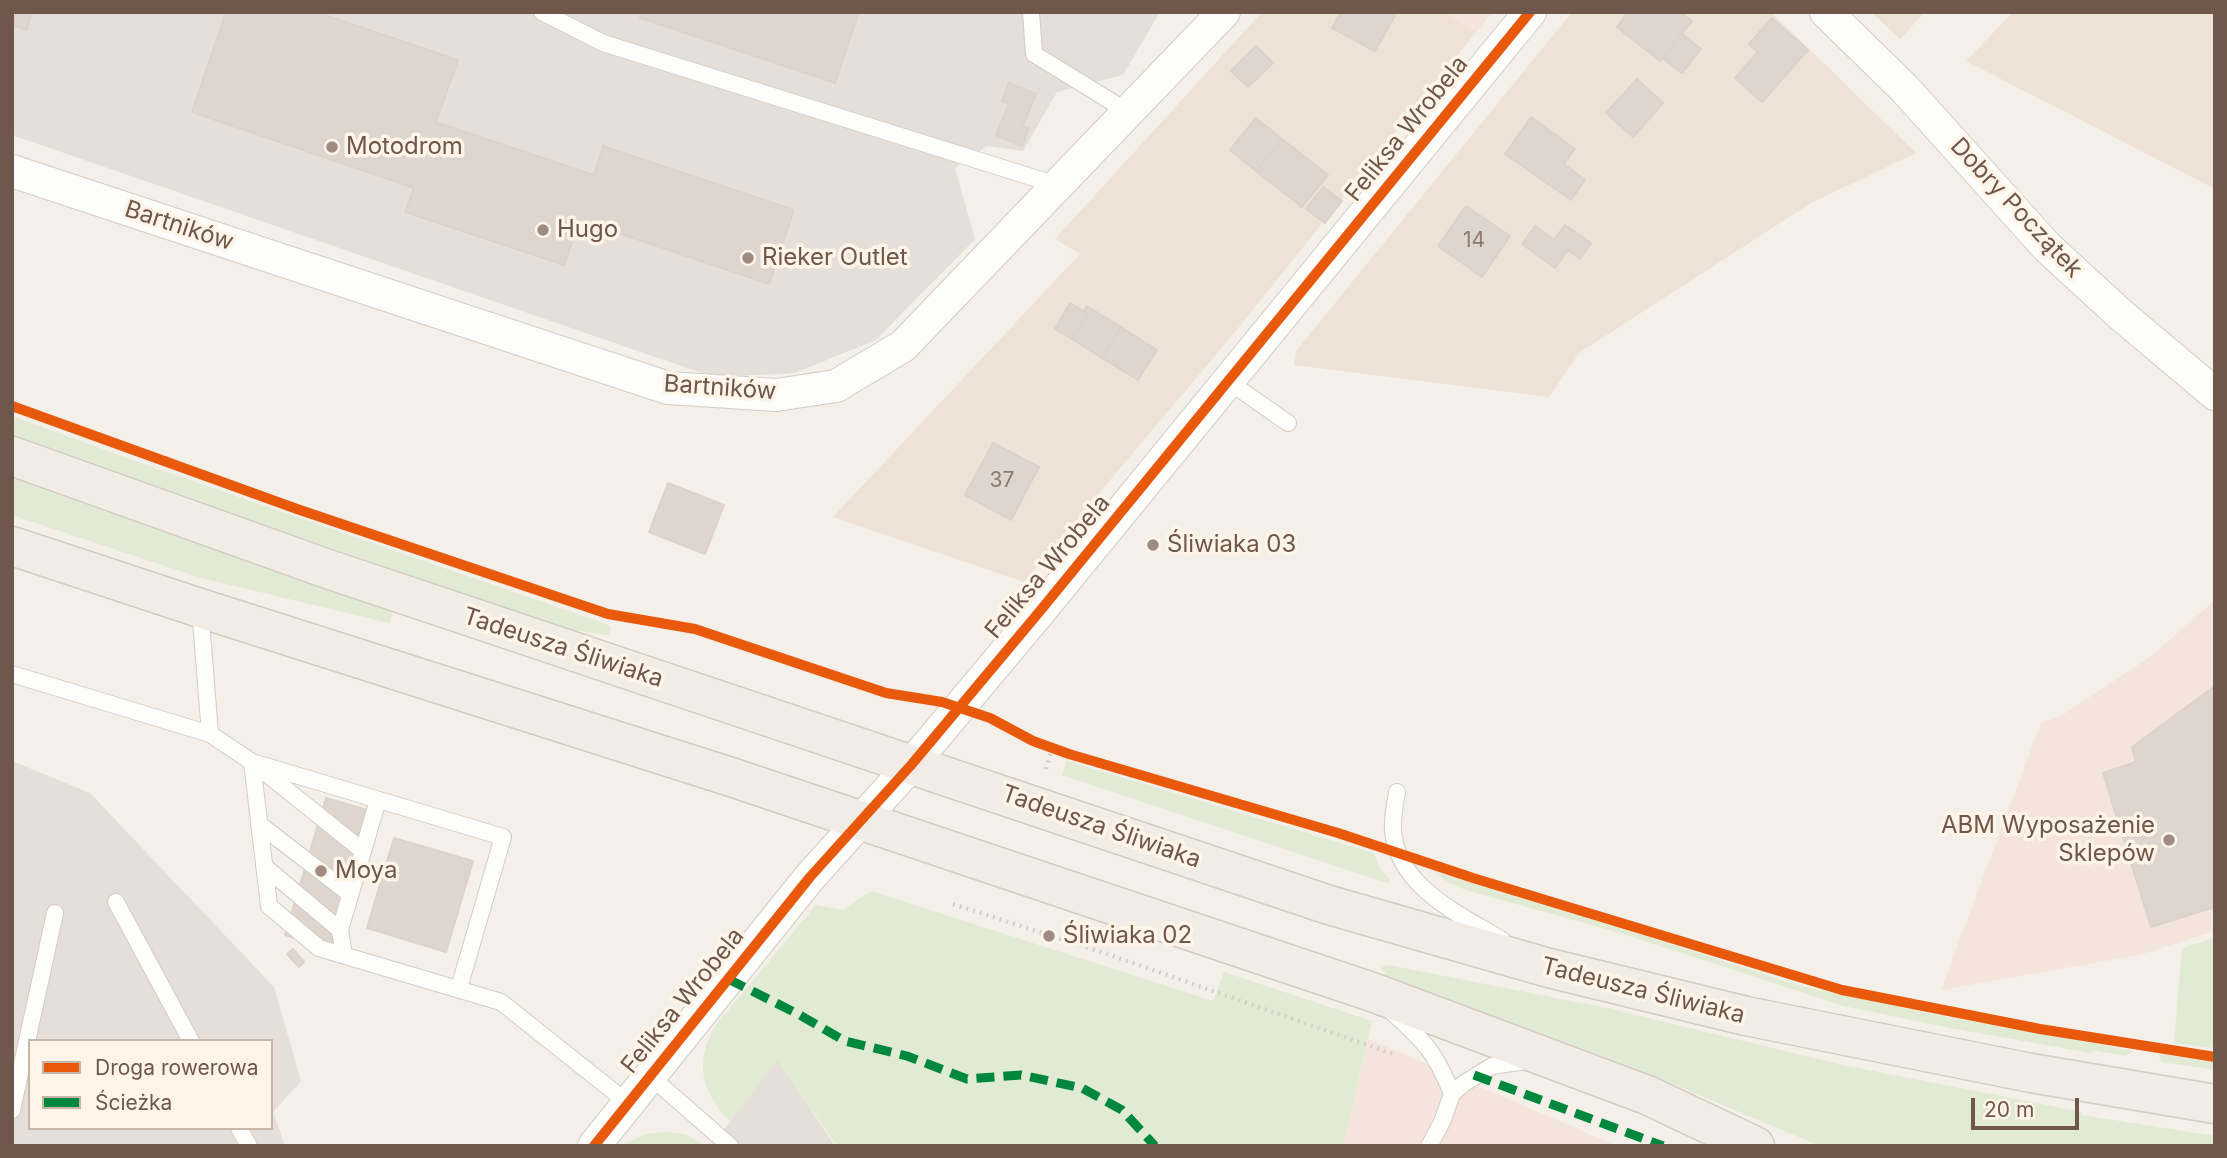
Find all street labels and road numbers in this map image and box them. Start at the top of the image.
street label: Feliksa Wrobela [1340,50,1474,208]
street label: Dobry Początek [1944,132,2088,284]
street label: Bartników [121,195,237,257]
street label: Bartników [663,370,777,406]
street label: Feliksa Wrobela [980,489,1116,645]
street label: Tadeusza Śliwiaka [459,602,667,694]
street label: Tadeusza Śliwiaka [998,779,1204,875]
street label: Feliksa Wrobela [616,922,750,1080]
street label: Tadeusza Śliwiaka [1538,952,1748,1030]

